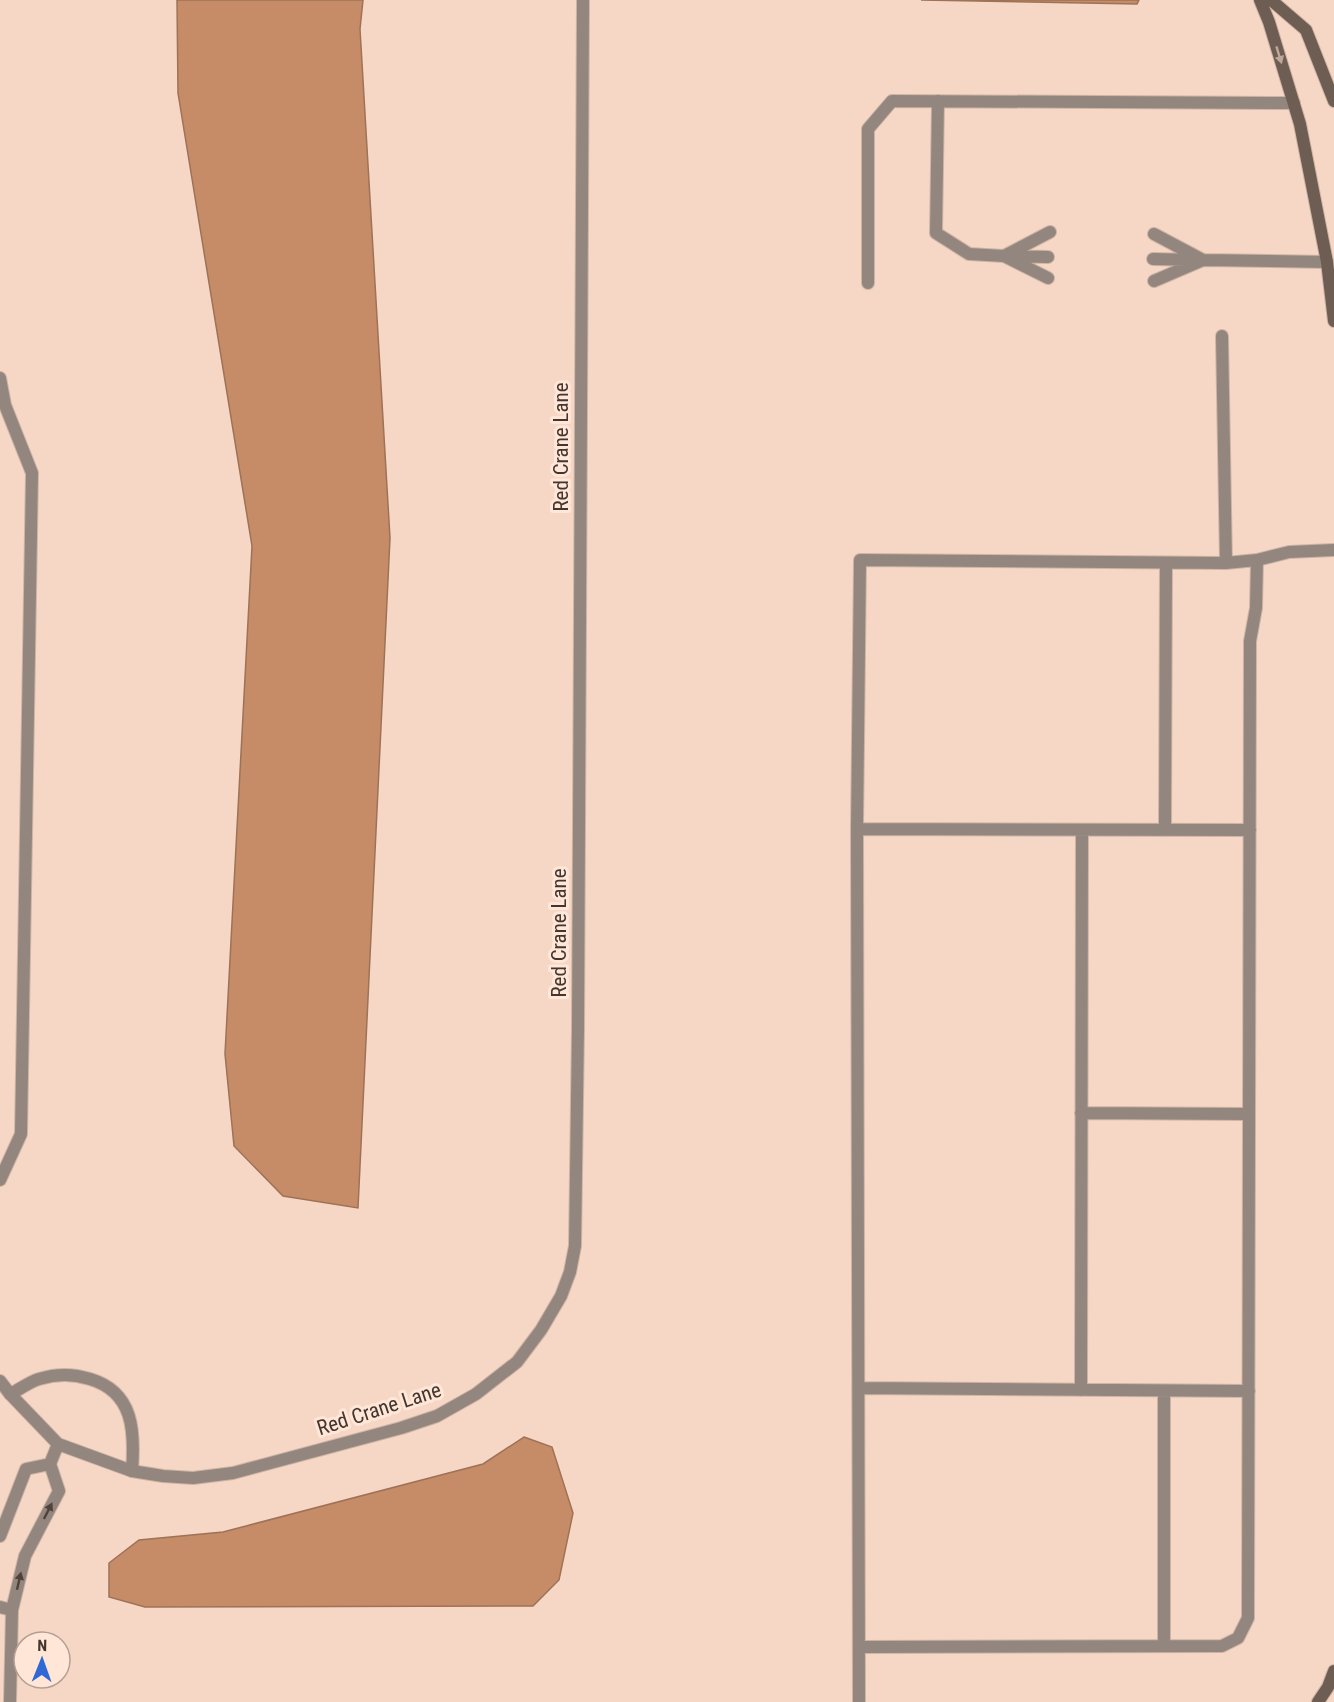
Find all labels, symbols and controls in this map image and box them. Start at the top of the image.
one-way arrow [1275,46,1285,64]
street label: Red Crane Lane [549,382,573,512]
street label: Red Crane Lane [547,868,571,998]
street label: Red Crane Lane [314,1378,444,1440]
one-way arrow [43,1502,53,1519]
one-way arrow [15,1572,25,1591]
north arrow [12,1630,72,1690]
text: N [37,1636,47,1655]

